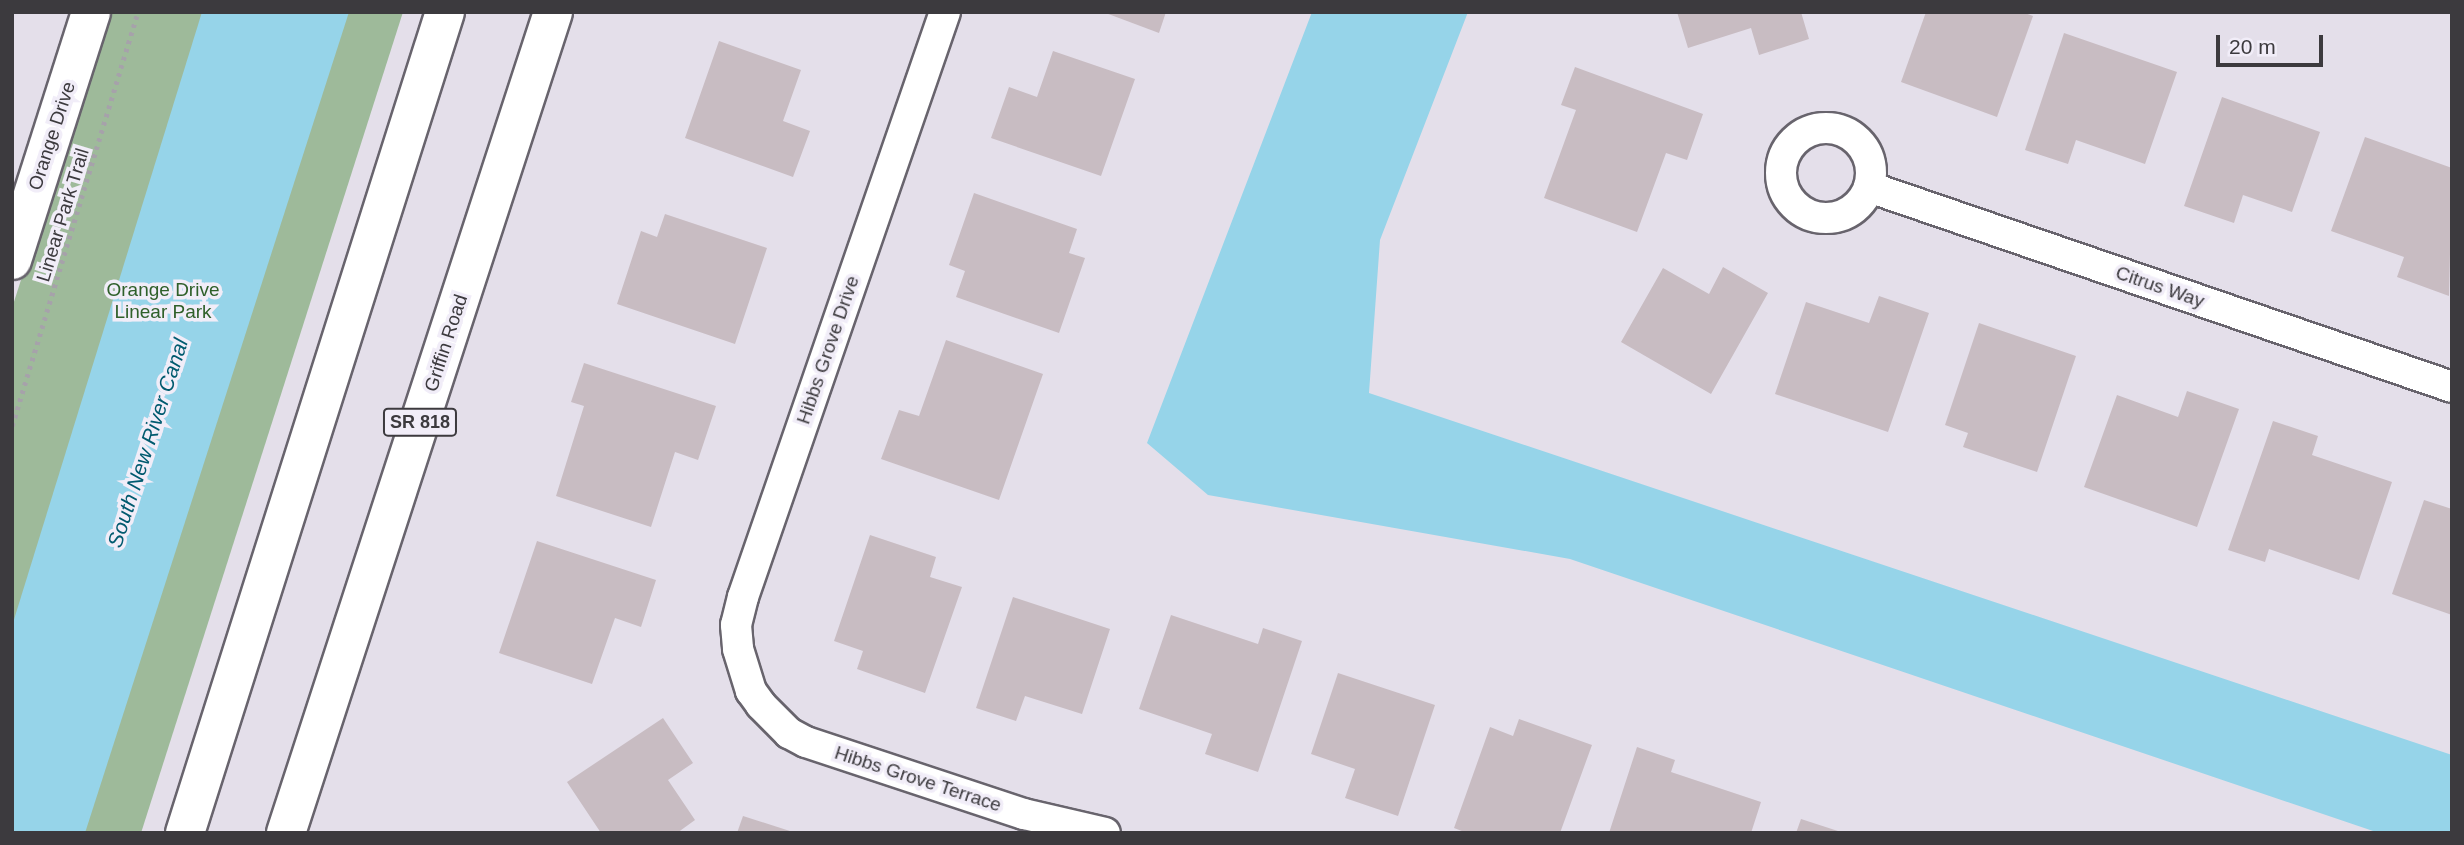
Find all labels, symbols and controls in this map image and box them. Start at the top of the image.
scale bar [2219,21,2326,65]
text: 20 m [2229,35,2276,58]
street label: Orange Drive [24,79,80,193]
street label: Linear Park Trail [32,145,94,285]
street label: Citrus Way [2113,261,2207,313]
street label: Hibbs Grove Drive [792,273,864,427]
park label: Orange Drive Linear Park [107,279,219,323]
street label: Griffin Road [420,291,472,395]
water label: South New River Canal [102,335,194,551]
road number: SR 818 [382,408,458,436]
street label: Hibbs Grove Terrace [832,741,1004,817]

